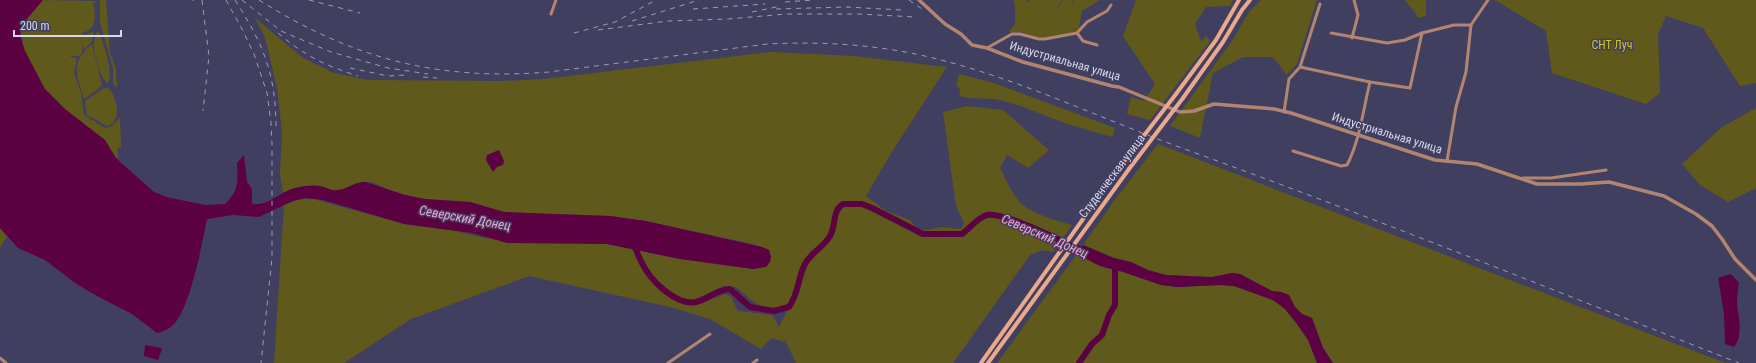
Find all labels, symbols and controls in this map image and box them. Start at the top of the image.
scale bar [14,12,121,38]
text: 200 m [20,19,50,33]
street label: Индустриальная улица [1008,38,1122,84]
park label: СНТ Луч [1592,38,1633,52]
street label: Индустриальная улица [1330,110,1444,157]
street label: Студенческая улица [1076,131,1148,220]
water label: Северский Донец [418,203,512,234]
water label: Северский Донец [999,211,1091,261]

